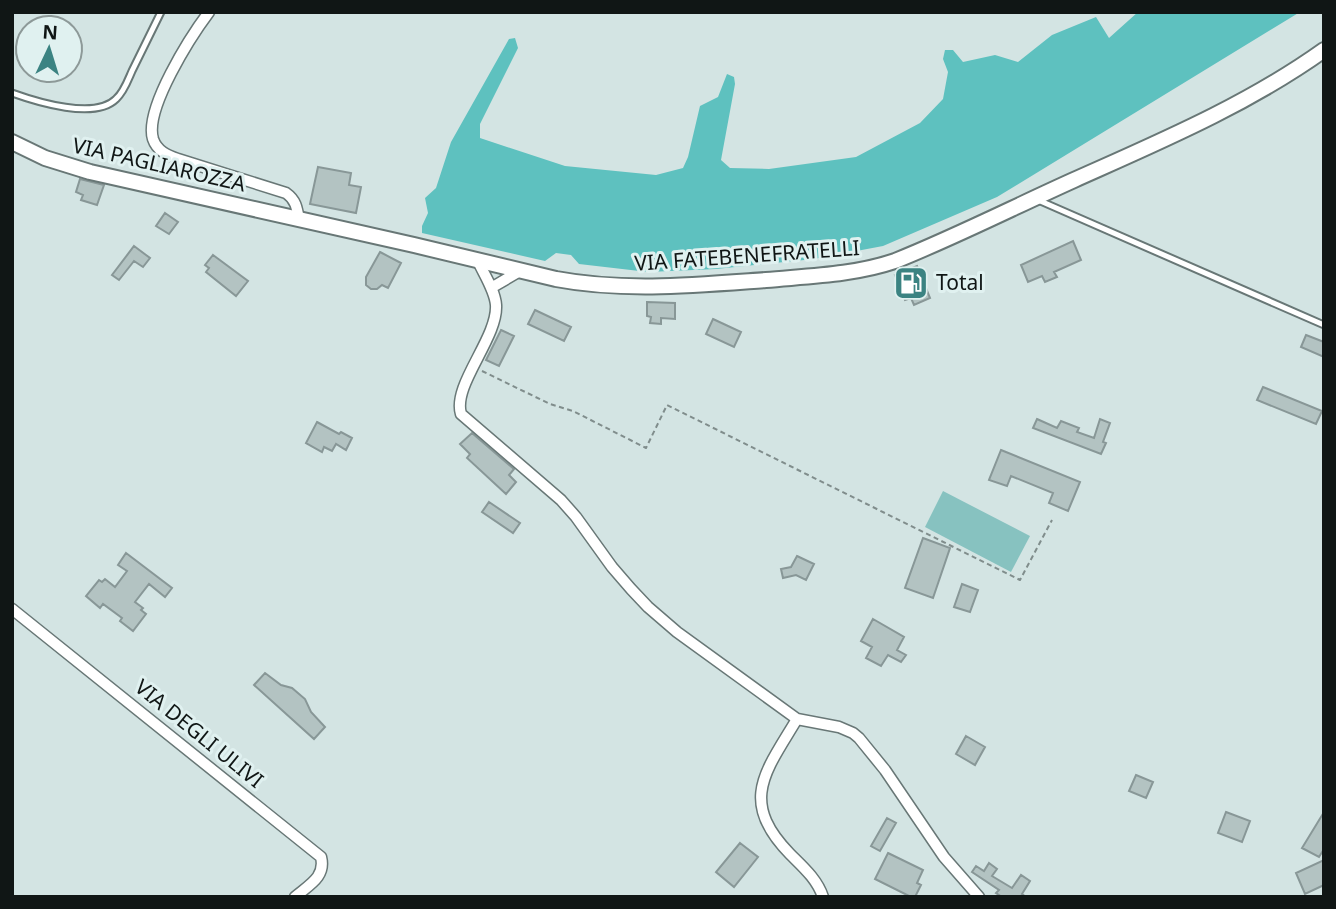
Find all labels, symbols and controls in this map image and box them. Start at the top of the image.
north arrow [14,14,84,84]
text: N [42,19,59,46]
street label: VIA PAGLIAROZZA [70,131,249,198]
street label: VIA FATEBENEFRATELLI [633,233,860,277]
fuel station icon: Total [892,264,930,302]
place label: Total [936,268,984,296]
street label: VIA DEGLI ULIVI [130,673,270,794]

